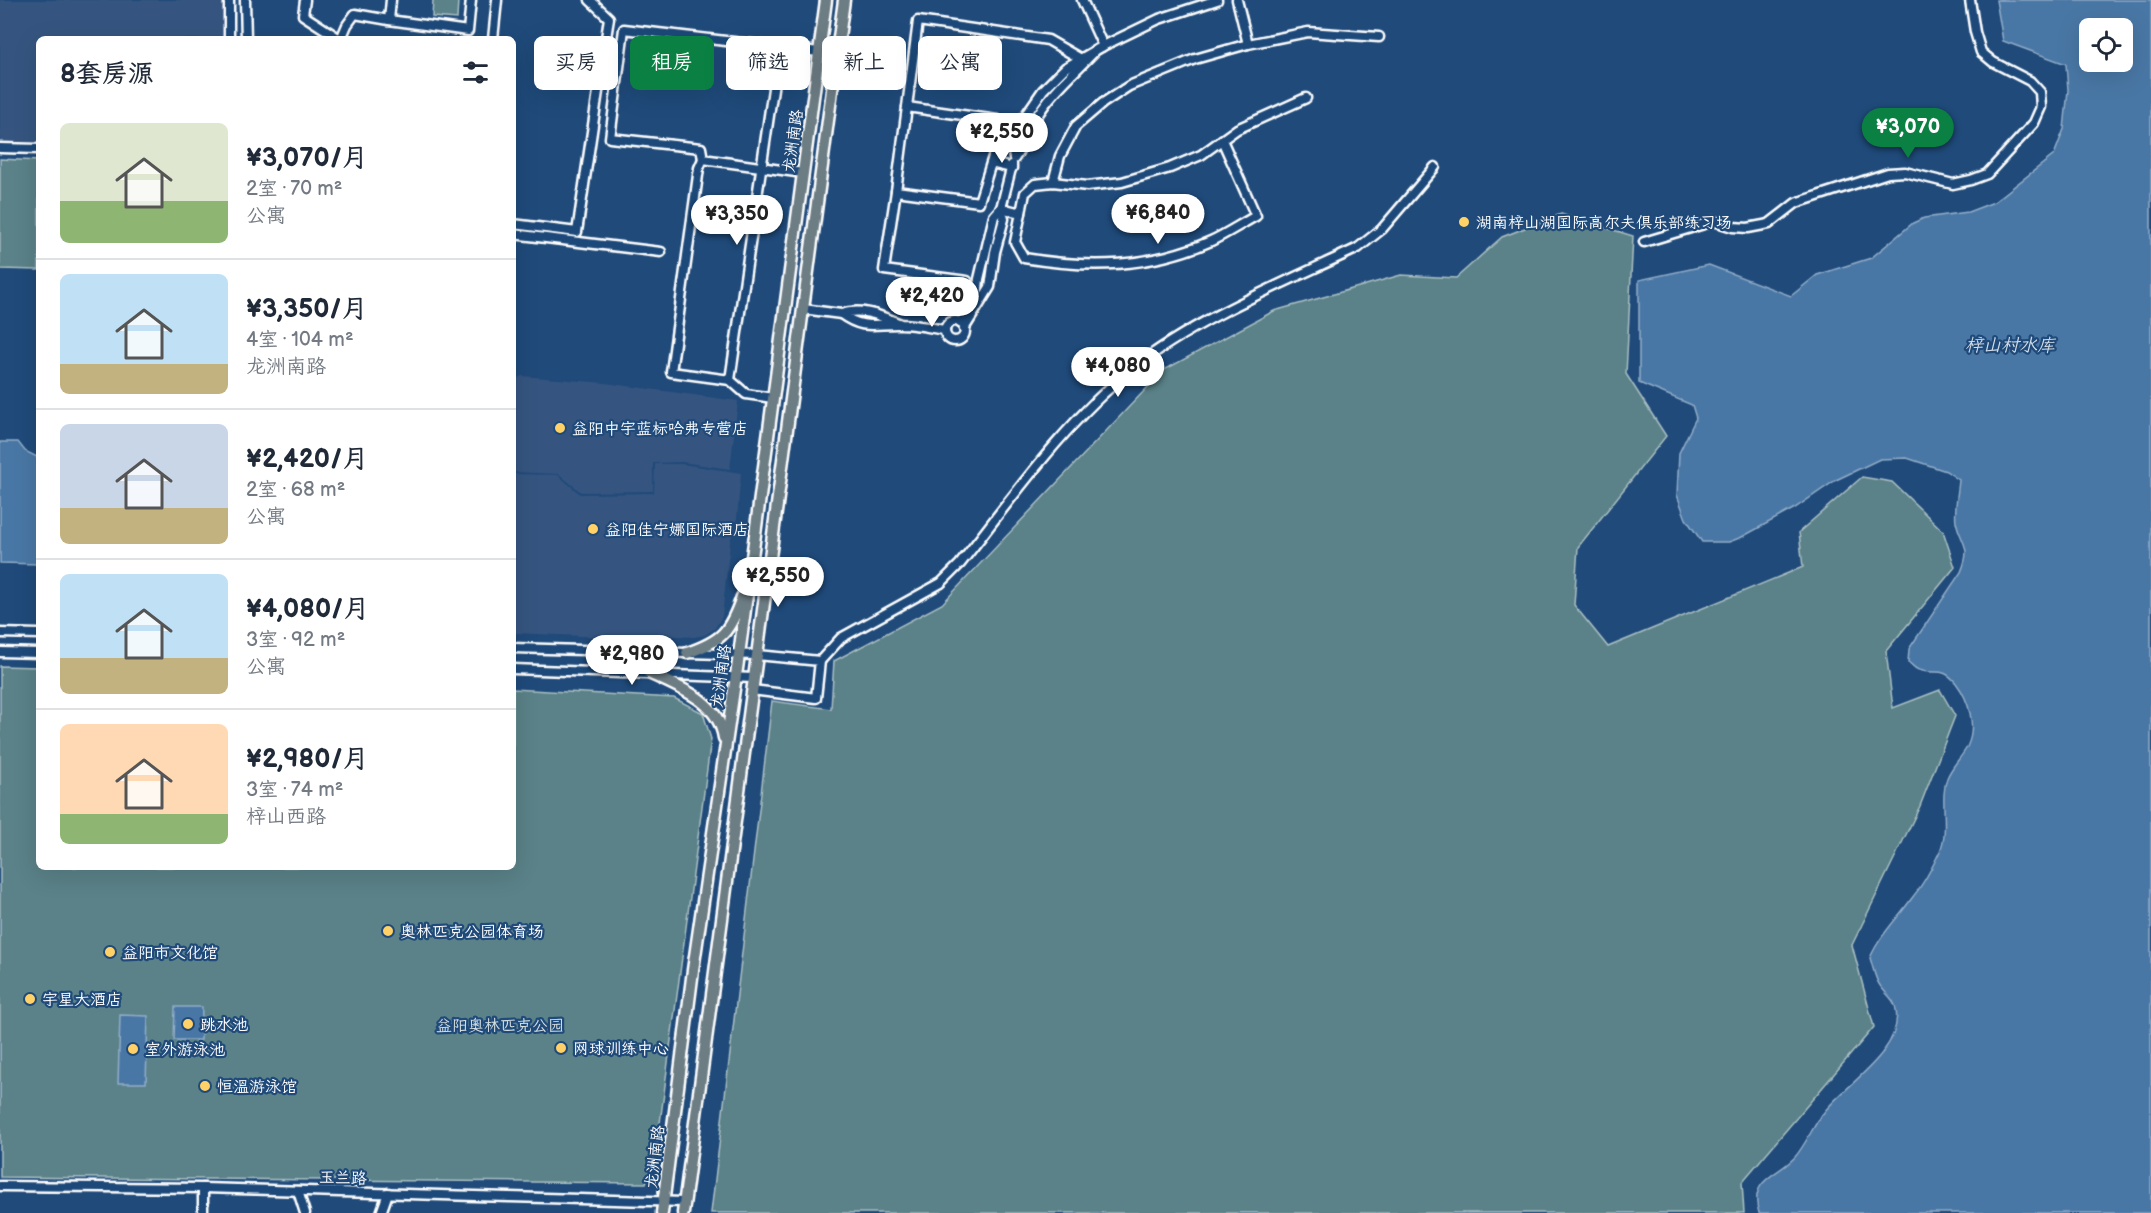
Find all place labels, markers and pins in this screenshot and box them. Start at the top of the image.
pin: ¥3,070 [1859,108,1957,159]
pin: ¥2,550 [953,113,1051,164]
pin: ¥6,840 [1109,194,1207,245]
pin: ¥3,350 [688,195,786,246]
place label: 湖南梓山湖国际高尔夫俱乐部练习场 [1476,214,1732,233]
marker: 湖南梓山湖国际高尔夫俱乐部练习场 [1457,215,1471,229]
pin: ¥2,420 [883,277,981,328]
pin: ¥4,080 [1069,347,1167,398]
place label: 益阳中宇蓝标哈弗专营店 [572,420,748,439]
marker: 益阳中宇蓝标哈弗专营店 [553,421,567,435]
place label: 益阳佳宁娜国际酒店 [605,521,749,540]
marker: 益阳佳宁娜国际酒店 [586,522,600,536]
pin: ¥2,550 [729,557,827,608]
pin: ¥2,980 [583,635,681,686]
place label: 奥林匹克公园体育场 [400,923,544,942]
marker: 奥林匹克公园体育场 [381,924,395,938]
place label: 益阳市文化馆 [122,944,218,963]
marker: 益阳市文化馆 [103,945,117,959]
place label: 宇星大酒店 [42,991,122,1010]
marker: 宇星大酒店 [23,992,37,1006]
place label: 跳水池 [200,1016,248,1035]
marker: 跳水池 [181,1017,195,1031]
place label: 网球训练中心 [573,1040,669,1059]
place label: 室外游泳池 [145,1041,225,1060]
marker: 网球训练中心 [554,1041,568,1055]
marker: 室外游泳池 [126,1042,140,1056]
place label: 恒温游泳馆 [217,1078,297,1097]
marker: 恒温游泳馆 [198,1079,212,1093]

